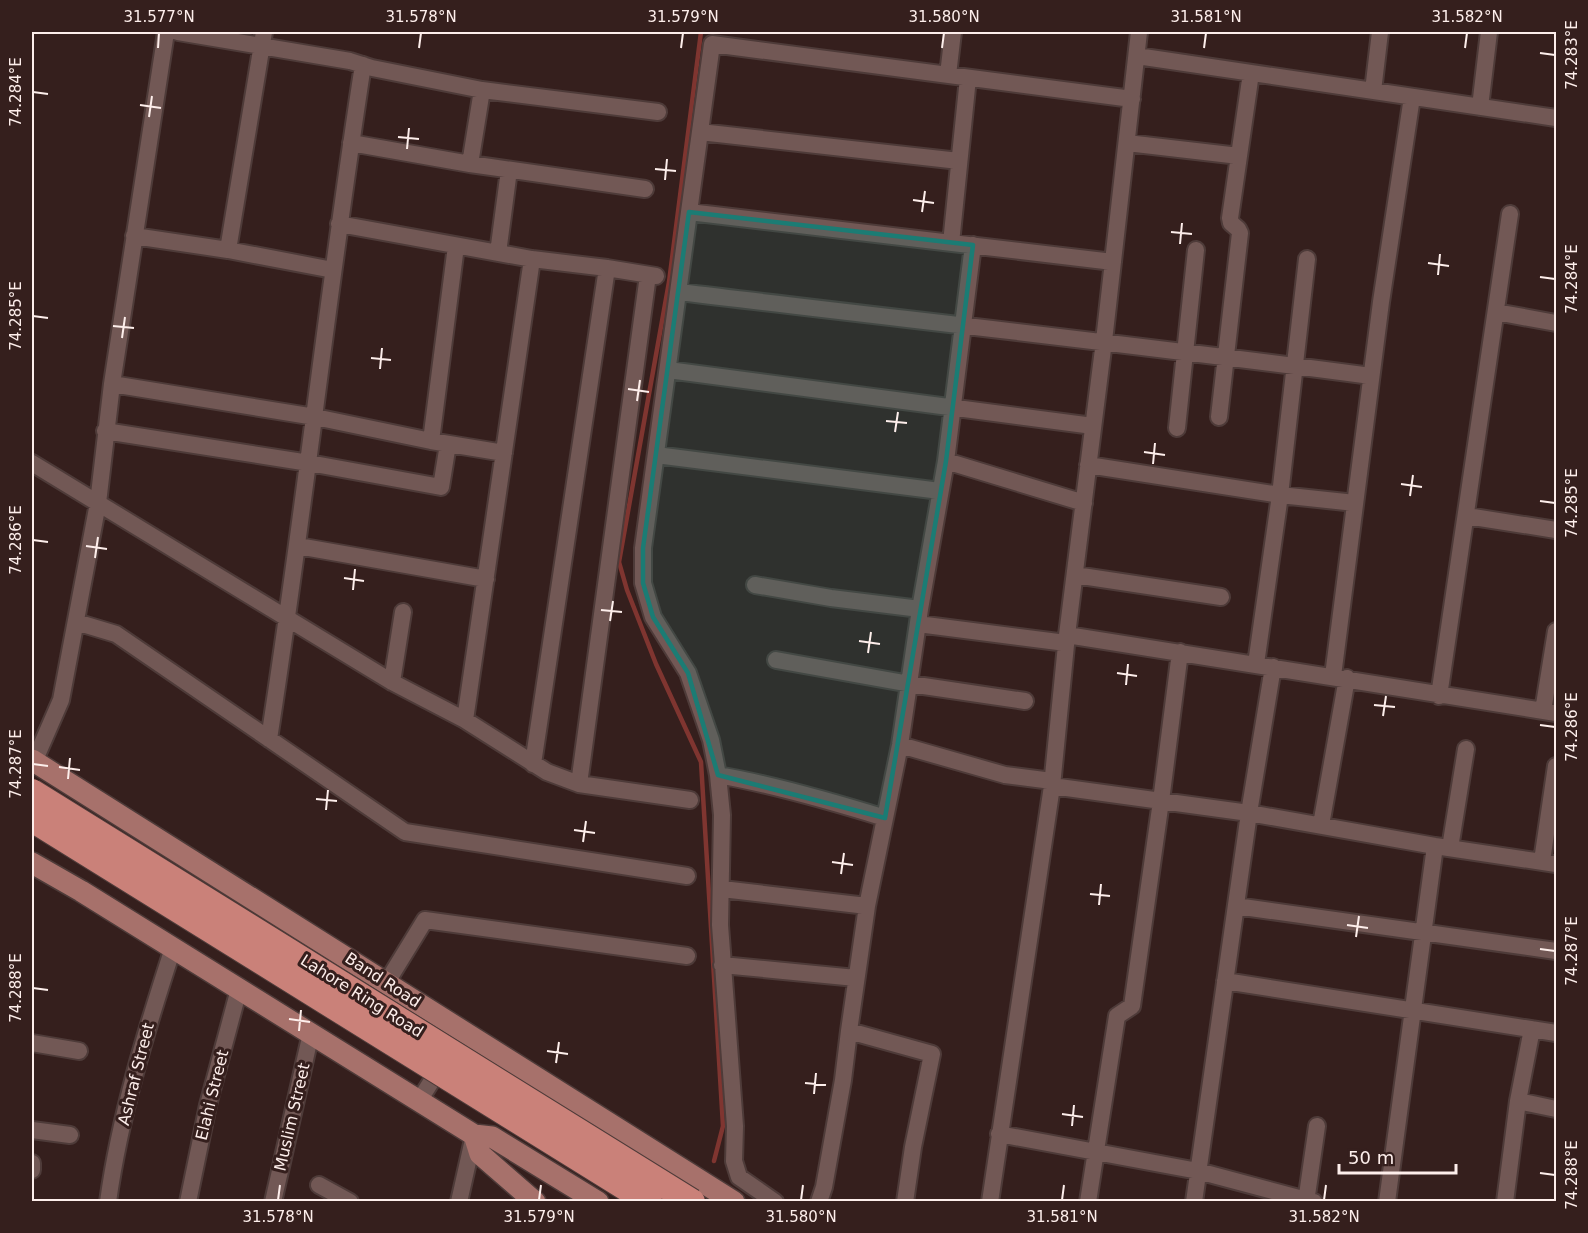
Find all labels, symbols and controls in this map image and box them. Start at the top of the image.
text: 31.577°N [123,8,195,26]
text: 31.578°N [385,8,457,26]
text: 31.579°N [647,8,719,26]
text: 31.580°N [908,8,980,26]
text: 31.581°N [1170,8,1242,26]
text: 31.582°N [1431,8,1503,26]
text: 74.283°E [1563,20,1581,90]
text: 74.284°E [7,57,25,127]
text: 74.284°E [1563,244,1581,314]
text: 74.285°E [7,281,25,351]
text: 74.285°E [1563,468,1581,538]
text: 74.286°E [7,505,25,575]
text: 74.286°E [1563,692,1581,762]
text: 74.287°E [7,729,25,799]
text: 74.287°E [1563,916,1581,986]
street label: Band Road [342,949,424,1011]
street label: Lahore Ring Road [297,951,427,1041]
text: 74.288°E [7,953,25,1023]
street label: Ashraf Street [114,1021,158,1127]
street label: Elahi Street [192,1048,232,1142]
street label: Muslim Street [270,1061,314,1173]
scale bar [1339,1137,1456,1175]
text: 74.288°E [1563,1140,1581,1210]
text: 50 m [1348,1147,1394,1168]
text: 31.578°N [242,1208,314,1226]
text: 31.579°N [503,1208,575,1226]
text: 31.580°N [765,1208,837,1226]
text: 31.581°N [1026,1208,1098,1226]
text: 31.582°N [1288,1208,1360,1226]

